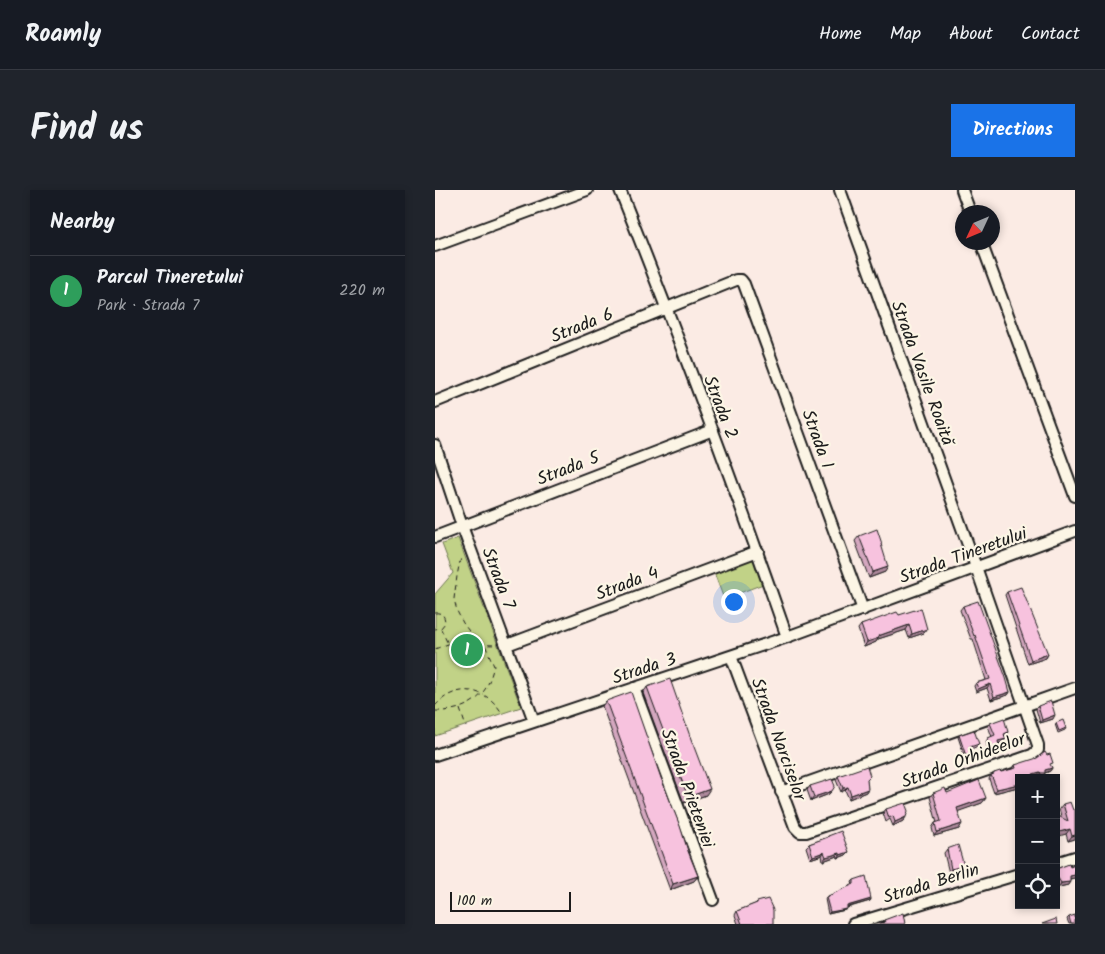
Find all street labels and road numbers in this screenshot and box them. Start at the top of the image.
street label: Strada Vasile Roaită [882,297,962,451]
street label: Strada 6 [547,301,618,352]
street label: Strada 2 [694,372,745,444]
street label: Strada 1 [792,406,841,473]
street label: Strada 5 [533,444,605,495]
street label: Strada Tineretului [895,520,1032,593]
street label: Strada 7 [473,544,523,614]
street label: Strada 4 [592,559,663,610]
street label: Strada 3 [609,645,680,693]
street label: Strada Narciselor [742,674,814,806]
street label: Strada Prieteniei [652,725,722,853]
street label: Strada Orhideelor [897,725,1031,797]
street label: Strada Berlin [880,856,983,913]

